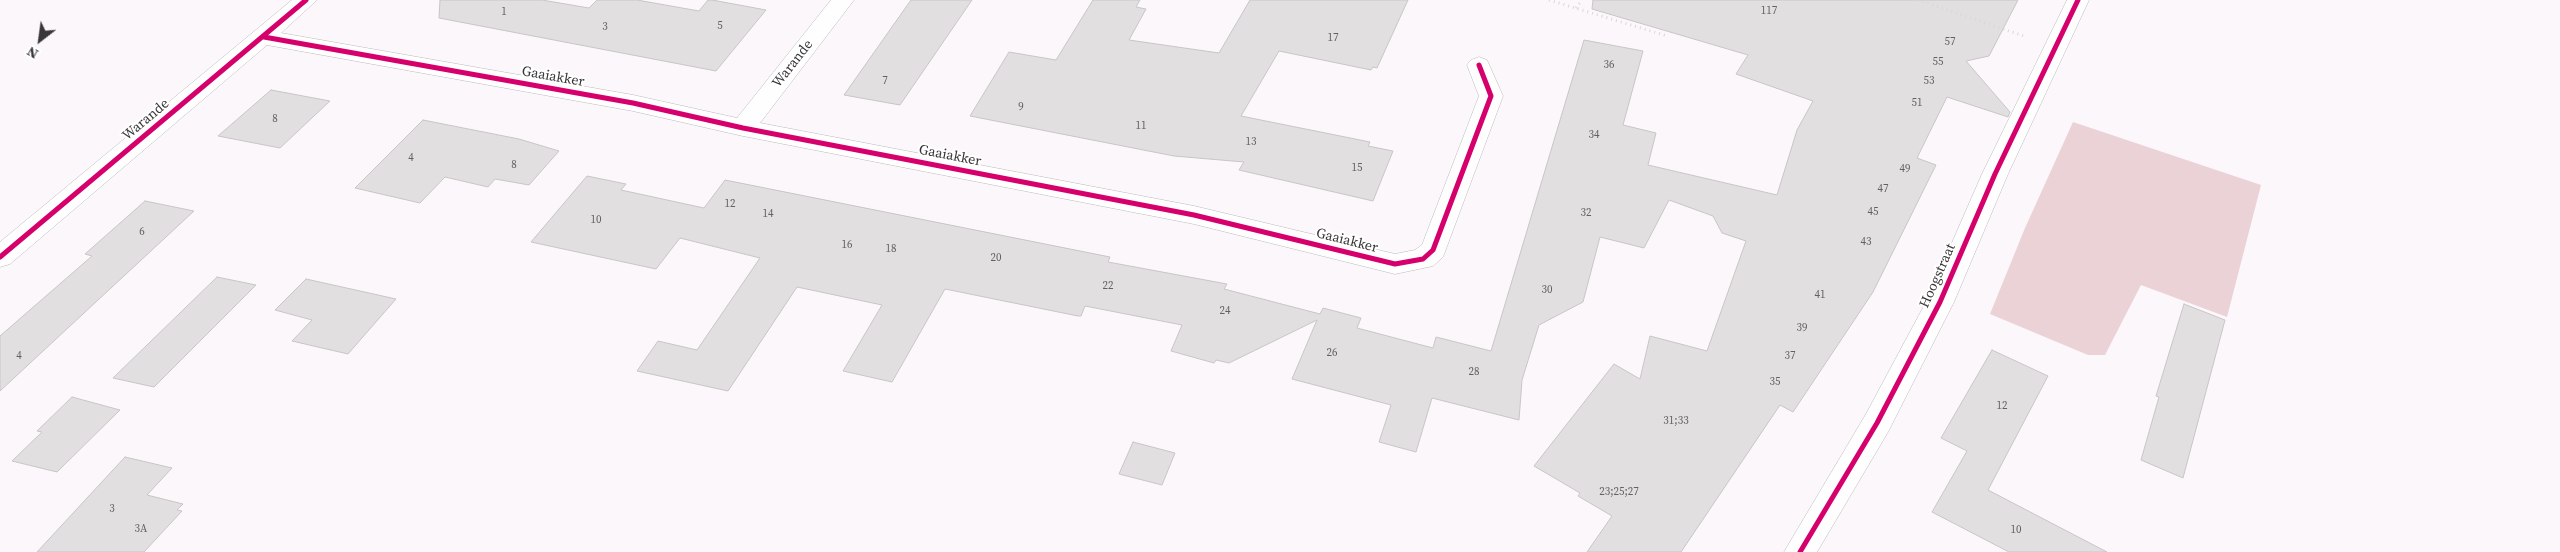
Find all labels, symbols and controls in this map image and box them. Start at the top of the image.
house number: 117 [1761,4,1777,18]
house number: 1 [501,5,507,19]
north arrow [15,15,65,65]
house number: 5 [717,19,723,33]
house number: 3 [602,20,608,34]
house number: 17 [1328,31,1338,45]
house number: 57 [1945,35,1955,49]
street label: Warande [769,37,817,91]
text: N [23,42,42,64]
house number: 55 [1933,55,1943,69]
house number: 36 [1604,58,1614,72]
street label: Gaaiakker [520,63,586,91]
house number: 7 [882,74,888,88]
house number: 53 [1924,74,1934,88]
street label: Warande [119,96,173,144]
house number: 51 [1912,96,1922,110]
house number: 9 [1018,100,1024,114]
house number: 8 [272,112,278,126]
house number: 11 [1136,119,1146,133]
house number: 34 [1589,128,1599,142]
house number: 13 [1246,135,1256,149]
street label: Gaaiakker [917,142,983,170]
house number: 4 [408,151,414,165]
house number: 8 [511,158,517,172]
house number: 15 [1352,161,1362,175]
house number: 49 [1900,162,1910,176]
house number: 47 [1878,182,1888,196]
house number: 12 [725,197,735,211]
house number: 45 [1868,205,1878,219]
house number: 32 [1581,206,1591,220]
house number: 14 [763,207,773,221]
house number: 10 [591,213,601,227]
house number: 6 [139,225,145,239]
street label: Gaaiakker [1314,225,1380,257]
house number: 43 [1861,235,1871,249]
house number: 16 [842,238,852,252]
street label: Hoogstraat [1916,241,1960,311]
house number: 18 [886,242,896,256]
house number: 20 [991,251,1001,265]
house number: 22 [1103,279,1113,293]
house number: 30 [1542,283,1552,297]
house number: 41 [1815,288,1825,302]
house number: 24 [1220,304,1230,318]
house number: 39 [1797,321,1807,335]
house number: 26 [1327,346,1337,360]
house number: 4 [16,349,22,363]
house number: 37 [1785,349,1795,363]
house number: 28 [1469,365,1479,379]
house number: 35 [1770,375,1780,389]
house number: 12 [1997,399,2007,413]
house number: 31;33 [1663,414,1689,428]
house number: 23;25;27 [1599,485,1639,499]
house number: 3 [109,502,115,516]
house number: 3A [135,522,147,536]
house number: 10 [2011,523,2021,537]

